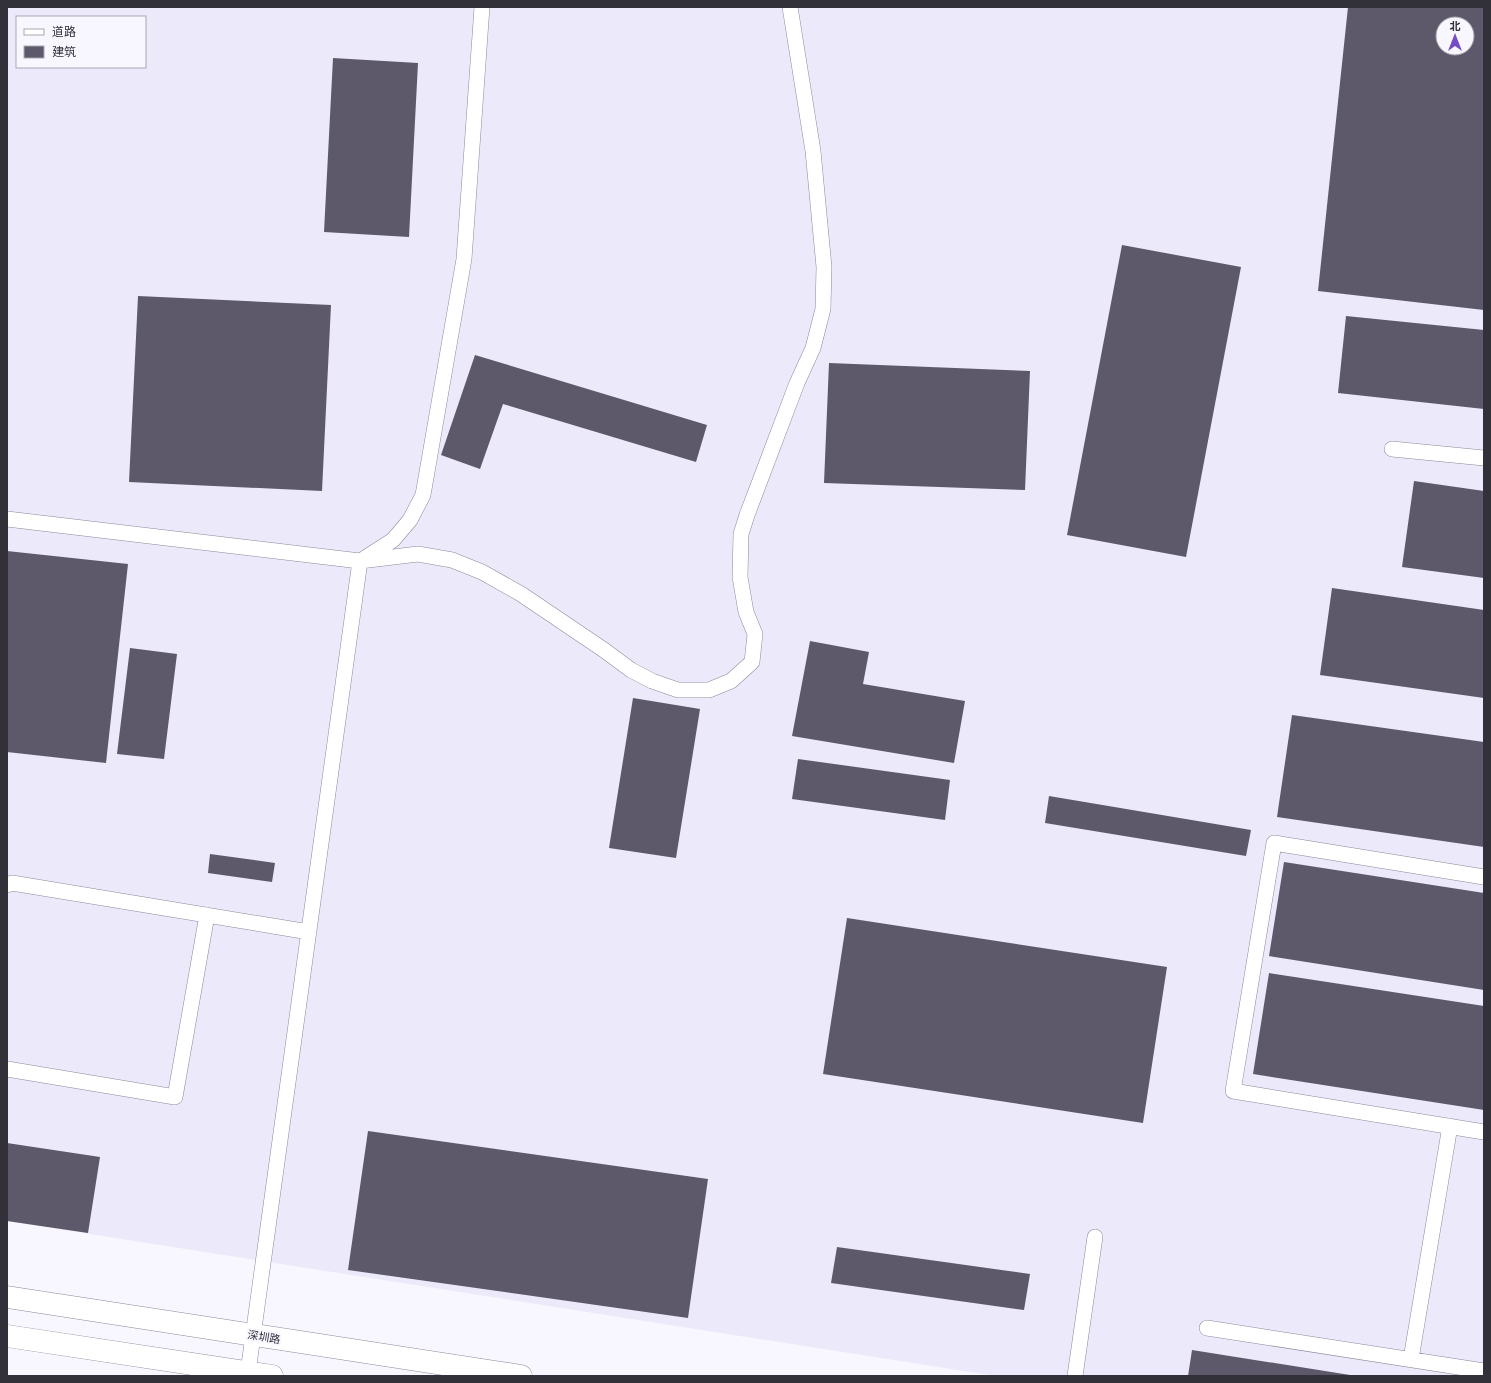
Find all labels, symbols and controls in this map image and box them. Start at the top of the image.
legend [16,16,146,68]
north arrow [1435,16,1475,56]
text: 北 [1450,19,1461,33]
text: 道路 [52,24,76,40]
text: 建筑 [52,44,76,60]
street label: 深圳路 [247,1328,281,1346]

